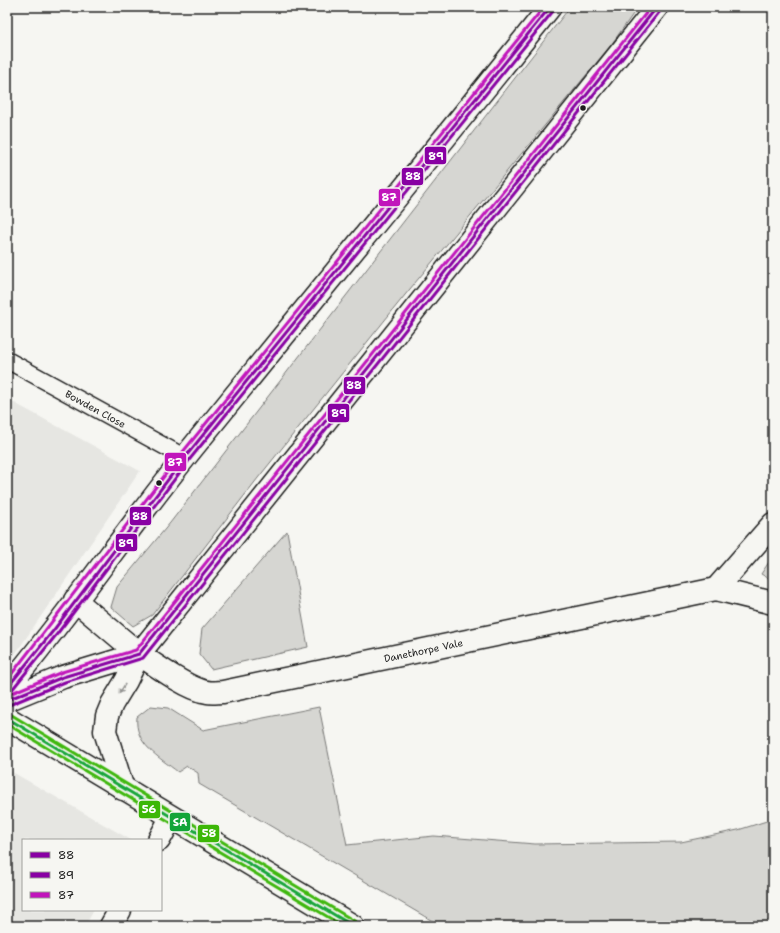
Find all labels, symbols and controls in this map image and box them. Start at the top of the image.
unlabelled marker [578,103,588,113]
line badge: 89 [424,146,447,165]
text: 89 [428,149,444,164]
line badge: 88 [401,167,424,186]
text: 88 [405,169,421,184]
line badge: 87 [378,188,401,207]
text: 87 [381,190,397,205]
line badge: 88 [343,376,366,395]
text: 88 [346,378,362,393]
street label: Bowden Close [63,387,128,431]
line badge: 89 [327,403,350,423]
text: 89 [331,406,347,421]
line badge: 87 [164,452,187,472]
text: 87 [167,455,183,470]
unlabelled marker [154,478,164,488]
line badge: 88 [129,506,152,526]
text: 88 [132,509,148,524]
line badge: 89 [115,533,138,552]
text: 89 [118,536,134,551]
street label: Danethorpe Vale [383,635,464,665]
one-way arrow [118,683,125,695]
line badge: 56 [138,800,161,819]
text: 56 [142,802,157,817]
line badge: SA [169,812,191,832]
text: SA [173,815,188,830]
line badge: 58 [197,824,220,843]
text: 58 [202,826,217,841]
legend [22,839,162,911]
text: 88 [58,847,75,863]
text: 89 [58,867,74,883]
text: 87 [58,887,74,903]

